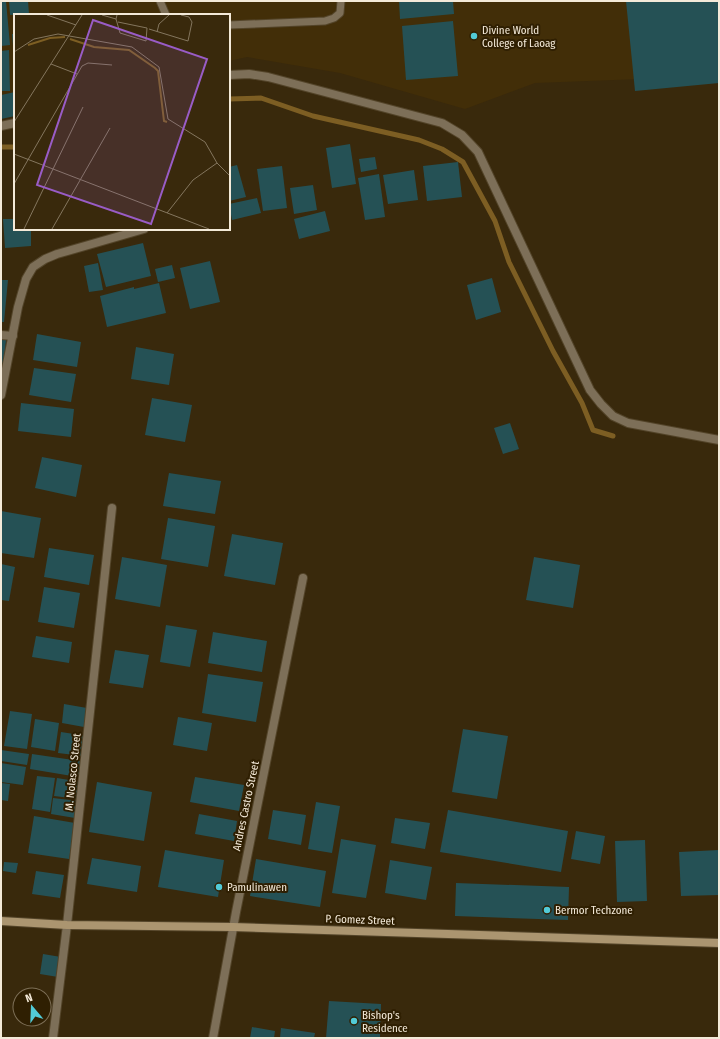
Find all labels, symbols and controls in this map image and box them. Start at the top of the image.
inset map [14,14,230,230]
place label: Divine World College of Laoag [482,24,556,50]
marker: Divine World College of Laoag [469,31,479,41]
street label: M. Nolasco Street [62,732,84,811]
street label: Andres Castro Street [230,759,262,852]
place label: Pamulinawen [227,881,287,894]
marker: Pamulinawen [214,882,224,892]
place label: Bermor Techzone [555,904,633,917]
marker: Bermor Techzone [542,905,552,915]
street label: P. Gomez Street [325,912,395,928]
north arrow [12,987,52,1027]
text: N [24,991,34,1005]
place label: Bishop's Residence [362,1009,408,1035]
marker: Bishop's Residence [349,1016,359,1026]

